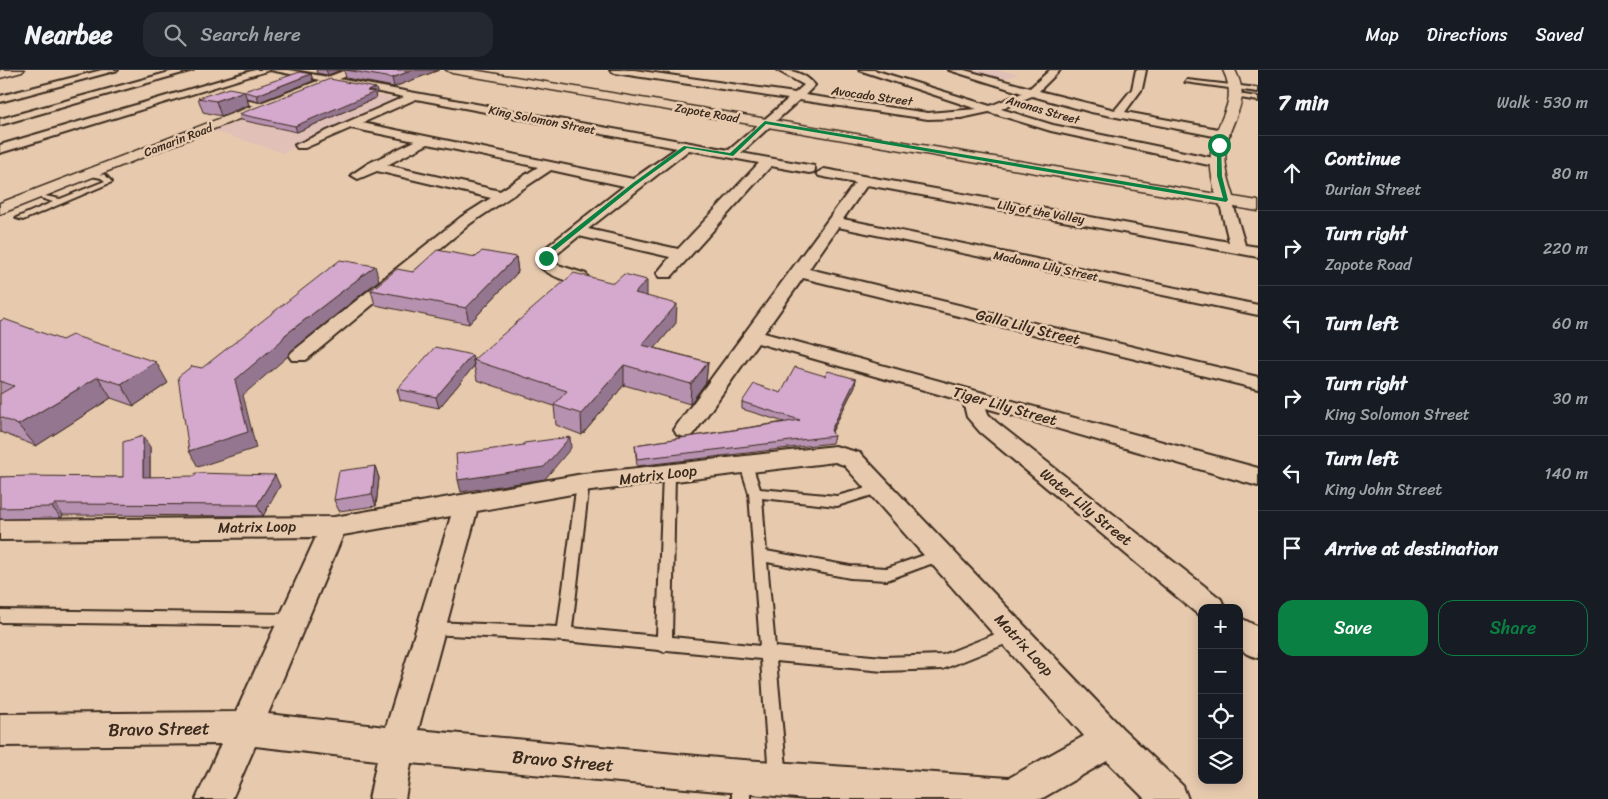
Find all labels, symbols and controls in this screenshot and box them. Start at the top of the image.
search box [143,12,493,57]
text: Nearbee [25,14,113,56]
text: Search here [201,18,301,51]
text: Map [1366,19,1399,51]
text: Directions [1427,19,1508,51]
text: Saved [1536,19,1583,51]
icon: search [161,21,189,49]
street label: Avocado Street [829,79,915,113]
text: 7 min [1278,84,1329,122]
text: Walk · 530 m [1497,88,1588,117]
street label: Anonas Street [1003,89,1083,131]
street label: Zapote Road [673,97,742,130]
street label: King Solomon Street [487,99,597,141]
street label: Camarin Road [140,116,217,163]
route start [1208,134,1231,157]
text: Continue [1325,142,1401,175]
icon: ahead [1278,159,1306,187]
text: 80 m [1552,159,1588,188]
text: Durian Street [1325,175,1421,204]
street label: Lily of the Valley [996,194,1087,231]
text: Turn right [1325,217,1407,250]
icon: right [1278,234,1306,262]
text: 220 m [1543,234,1588,263]
street label: Madonna Lily Street [991,244,1101,288]
route end [535,247,558,270]
text: Zapote Road [1325,250,1411,279]
street label: Galla Lily Street [973,301,1083,353]
text: Turn left [1325,307,1398,340]
icon: left [1278,309,1306,337]
text: 60 m [1552,309,1588,338]
text: Turn right [1325,367,1407,400]
street label: Tiger Lily Street [950,379,1061,433]
icon: right [1278,384,1306,412]
text: 30 m [1553,384,1588,413]
text: King Solomon Street [1325,400,1470,429]
text: Turn left [1325,442,1398,475]
street label: Matrix Loop [618,457,698,493]
icon: left [1278,459,1306,487]
text: 140 m [1545,459,1588,488]
street label: Water Lily Street [1034,461,1138,553]
text: King John Street [1325,475,1442,504]
street label: Matrix Loop [218,513,296,541]
text: Arrive at destination [1325,532,1498,565]
icon: arrive [1278,534,1306,562]
button: Save [1278,600,1428,656]
button: Share [1438,600,1588,656]
map controls [1198,604,1243,784]
button: + [1198,604,1243,649]
street label: Matrix Loop [988,608,1060,682]
button: − [1198,649,1243,694]
button: locate [1198,694,1243,739]
street label: Bravo Street [108,712,210,746]
button: layers [1198,739,1243,784]
street label: Bravo Street [511,741,615,781]

